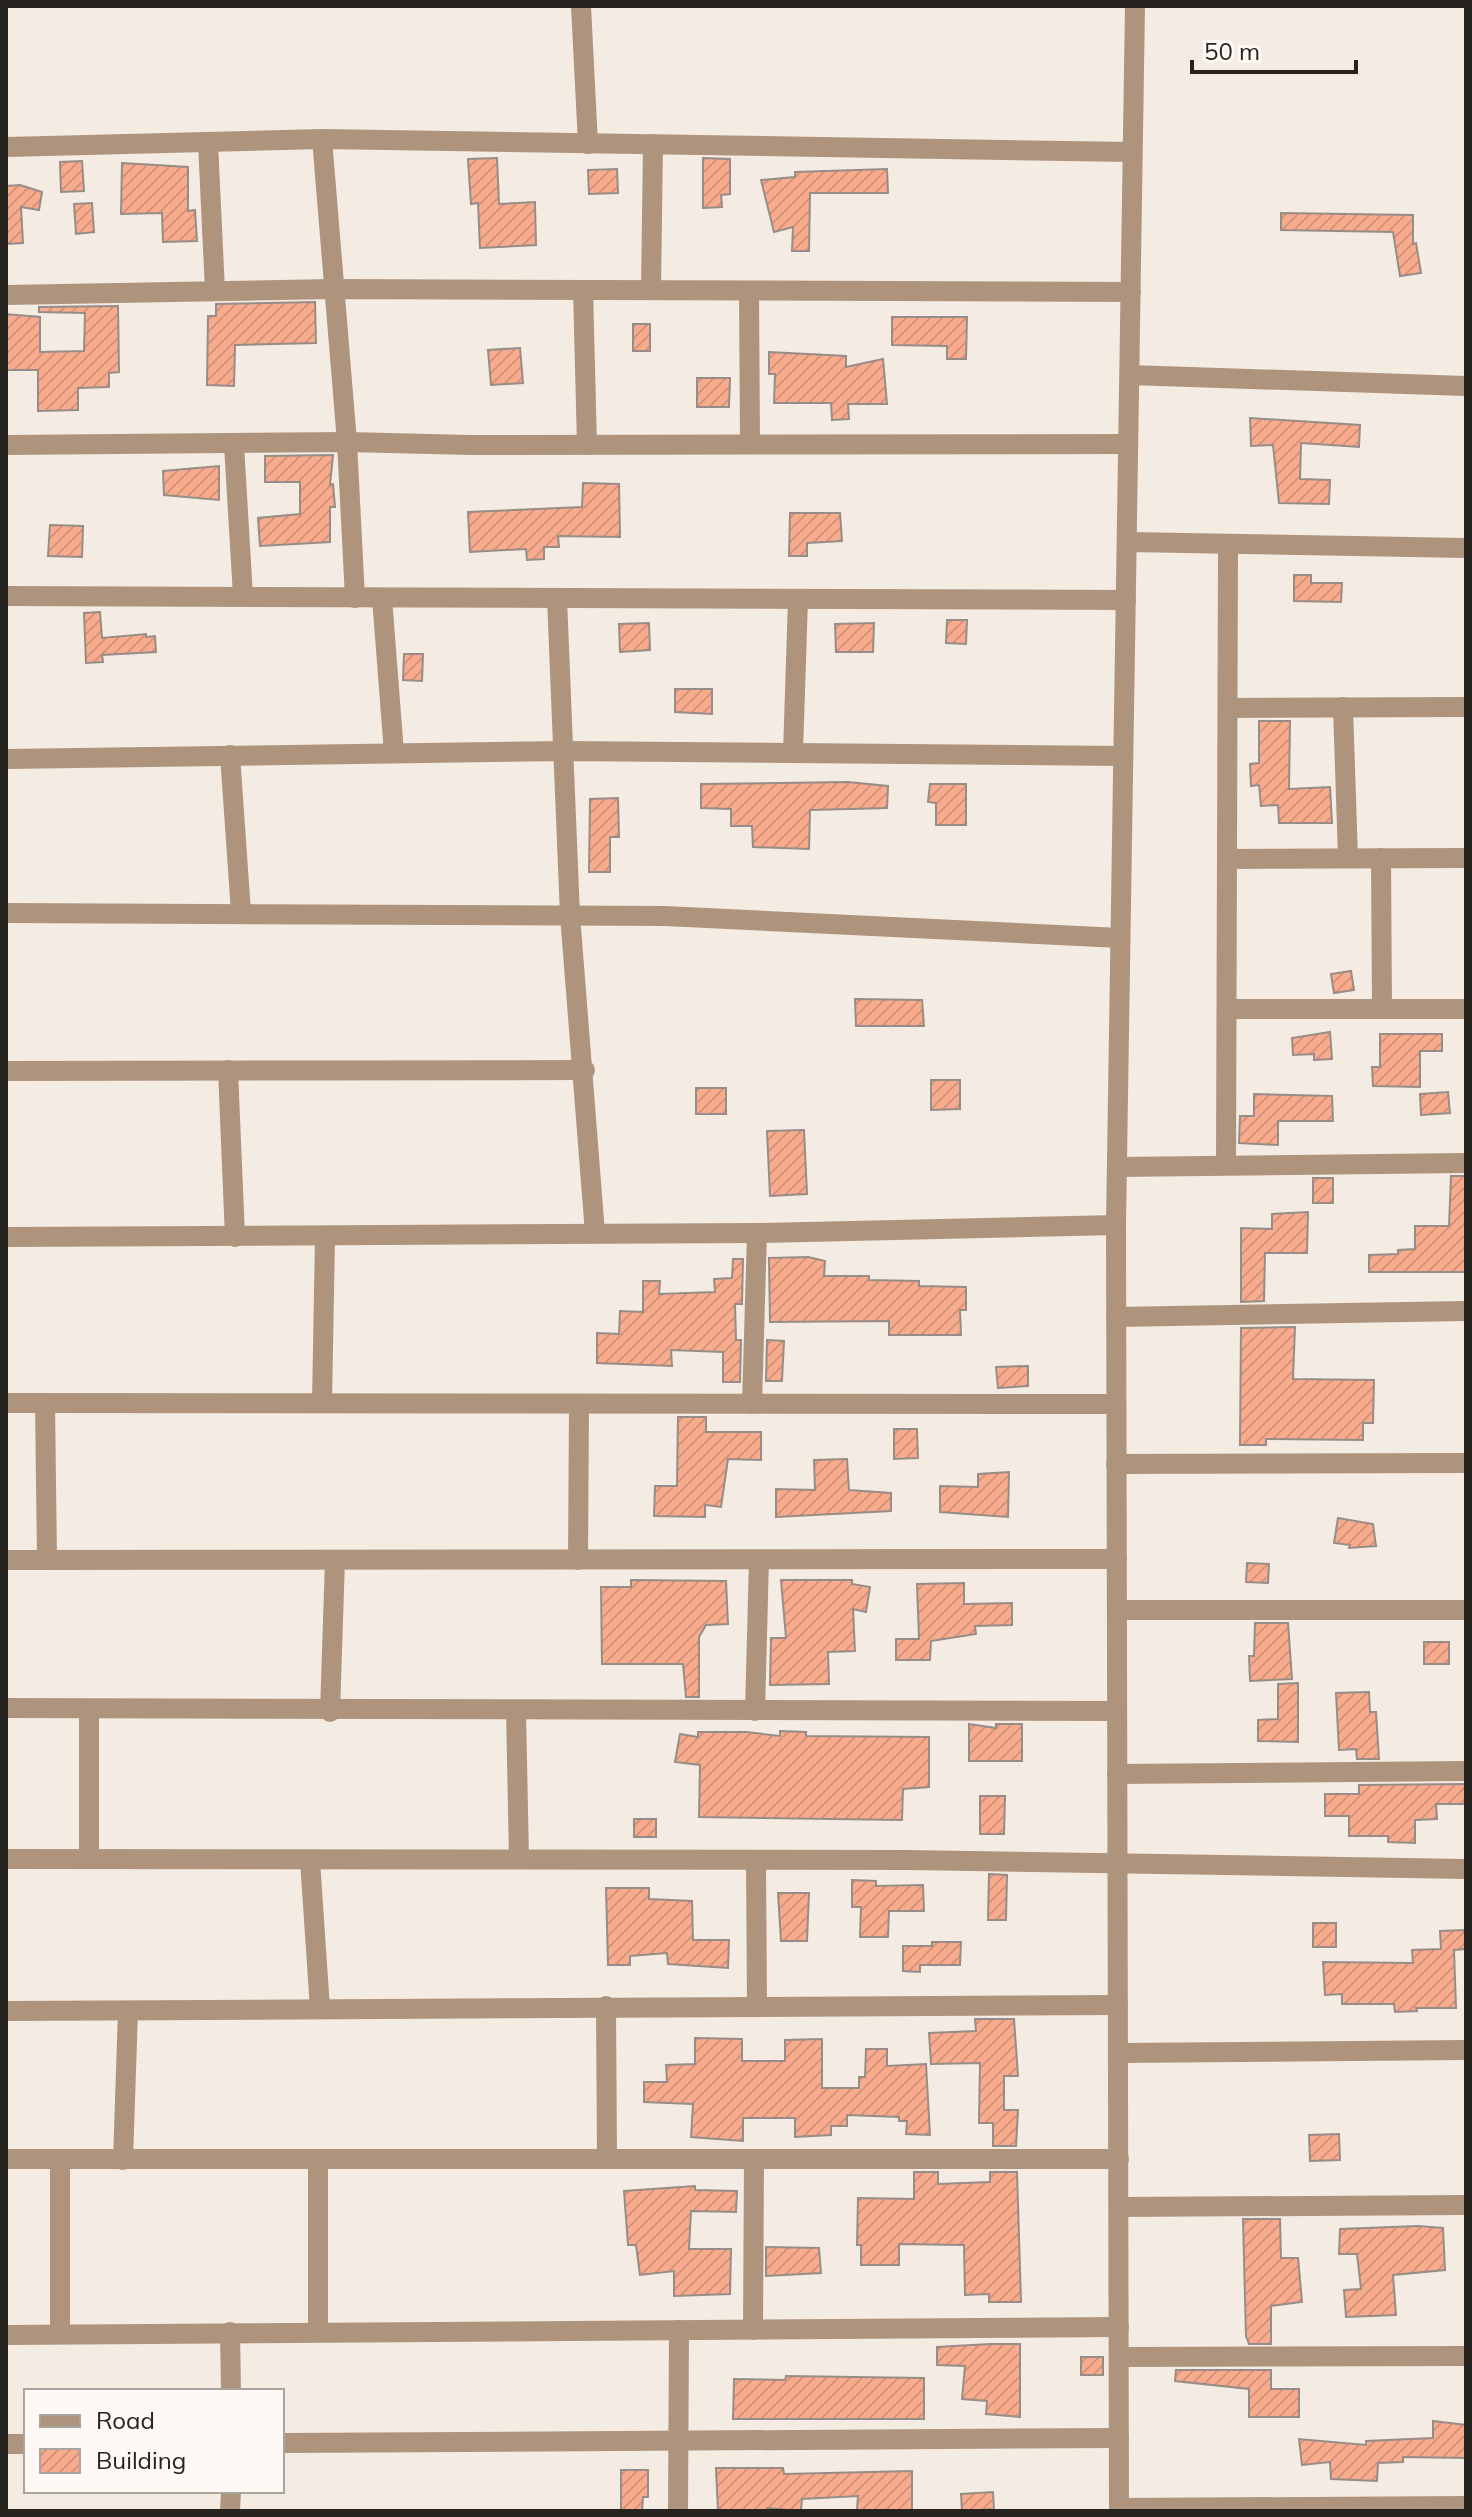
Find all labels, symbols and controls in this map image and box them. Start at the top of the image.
scale bar [1192,24,1356,74]
text: 50 m [1204,36,1260,66]
legend [24,2389,284,2493]
text: Road [96,2405,155,2435]
text: Building [96,2445,186,2475]

